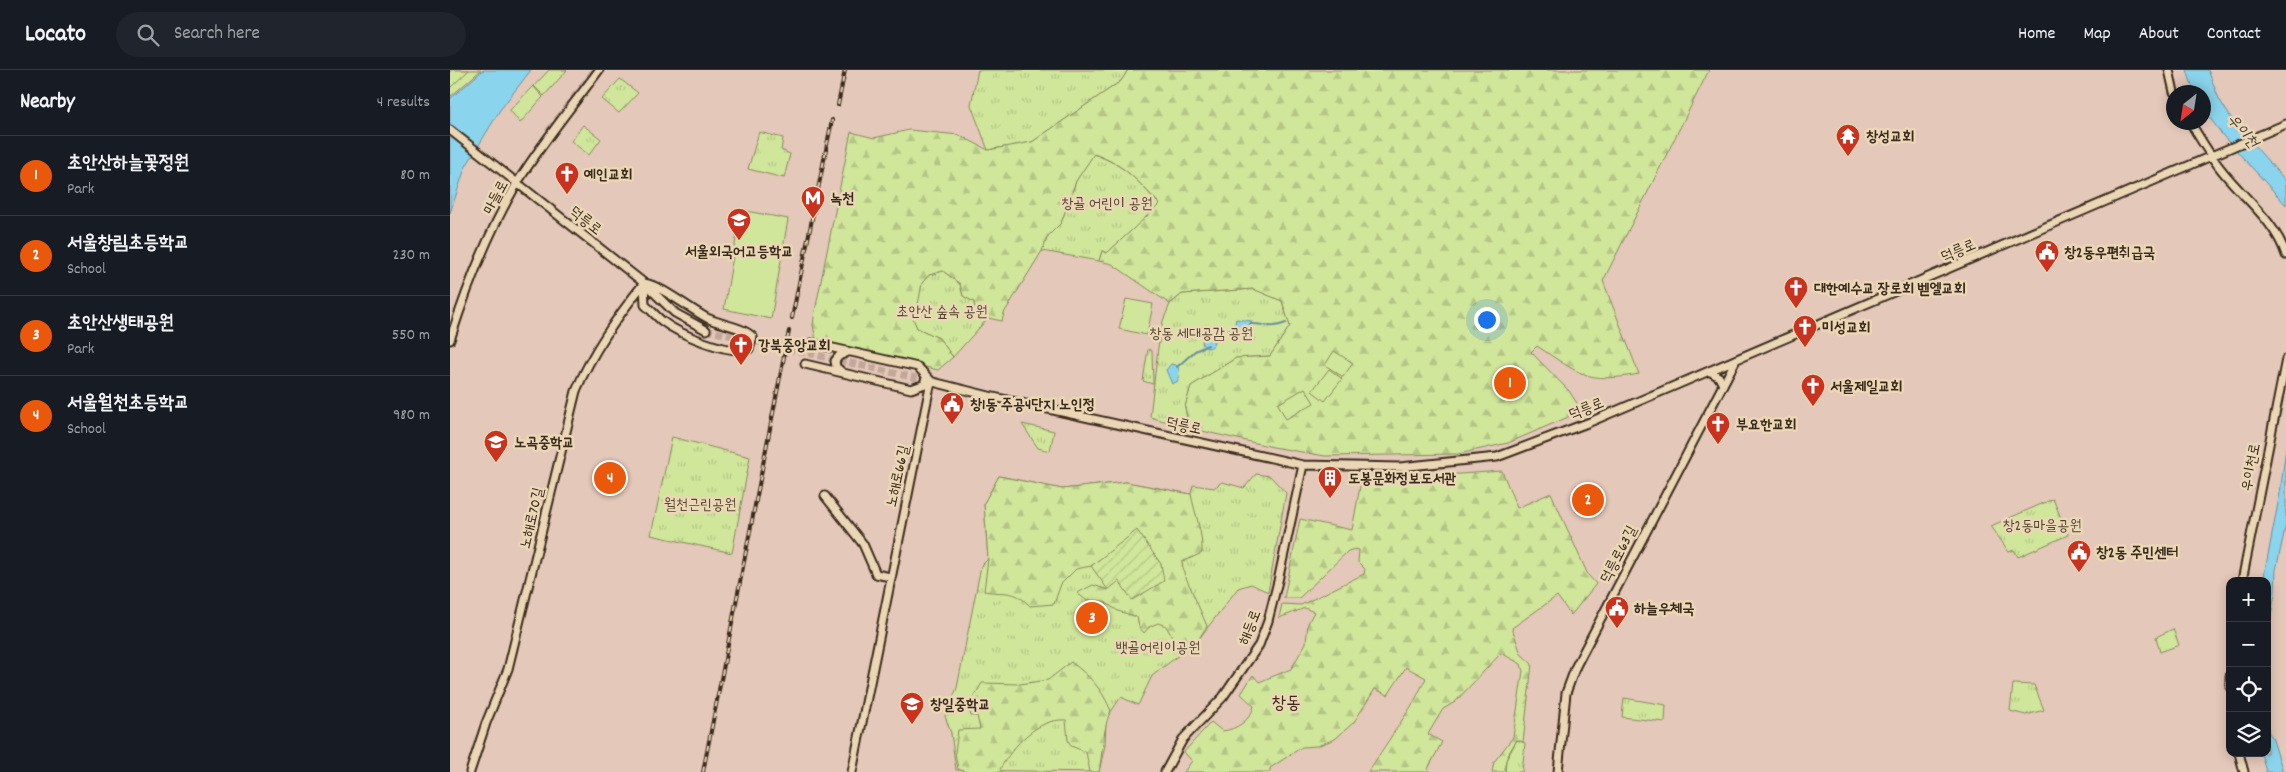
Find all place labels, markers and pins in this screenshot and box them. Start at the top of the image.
temple icon: 창성교회 [1835,123,1861,157]
place label: 창성교회 [1866,127,1914,149]
church icon: 예인교회 [554,161,580,195]
place label: 예인교회 [583,165,632,187]
metro station icon: 녹천 [800,185,826,219]
place label: 녹천 [830,189,854,211]
school or university icon: 서울외국어고등학교 [726,207,752,241]
public building icon: 창2동우편취급국 [2034,239,2060,273]
place label: 서울외국어고등학교 [685,242,793,264]
place label: 창2동우편취급국 [2064,243,2155,265]
church icon: 대한예수교 장로회 벧엘교회 [1783,275,1809,309]
place label: 대한예수교 장로회 벧엘교회 [1814,279,1966,301]
church icon: 미성교회 [1792,314,1818,348]
place label: 미성교회 [1822,318,1870,340]
church icon: 강북중앙교회 [728,332,754,366]
place label: 강북중앙교회 [758,336,830,358]
pin: 1 [1494,364,1526,402]
church icon: 서울제일교회 [1800,373,1826,407]
place label: 서울제일교회 [1830,377,1902,399]
public building icon: 창1동 주공4단지 노인정 [939,391,965,425]
place label: 창1동 주공4단지 노인정 [970,395,1095,417]
church icon: 부요한교회 [1705,411,1731,445]
place label: 부요한교회 [1736,415,1796,437]
school or university icon: 노곡중학교 [483,429,509,463]
place label: 노곡중학교 [514,433,574,455]
pin: 4 [594,459,626,497]
building icon: 도봉문화정보도서관 [1317,465,1343,499]
place label: 도봉문화정보도서관 [1348,469,1457,491]
pin: 2 [1572,481,1604,519]
public building icon: 창2동 주민센터 [2066,539,2092,573]
place label: 창2동 주민센터 [2096,543,2178,565]
public building icon: 하늘우체국 [1604,595,1630,629]
pin: 3 [1076,599,1108,637]
place label: 하늘우체국 [1634,599,1694,621]
school or university icon: 창일중학교 [899,691,925,725]
place label: 창일중학교 [930,695,990,717]

